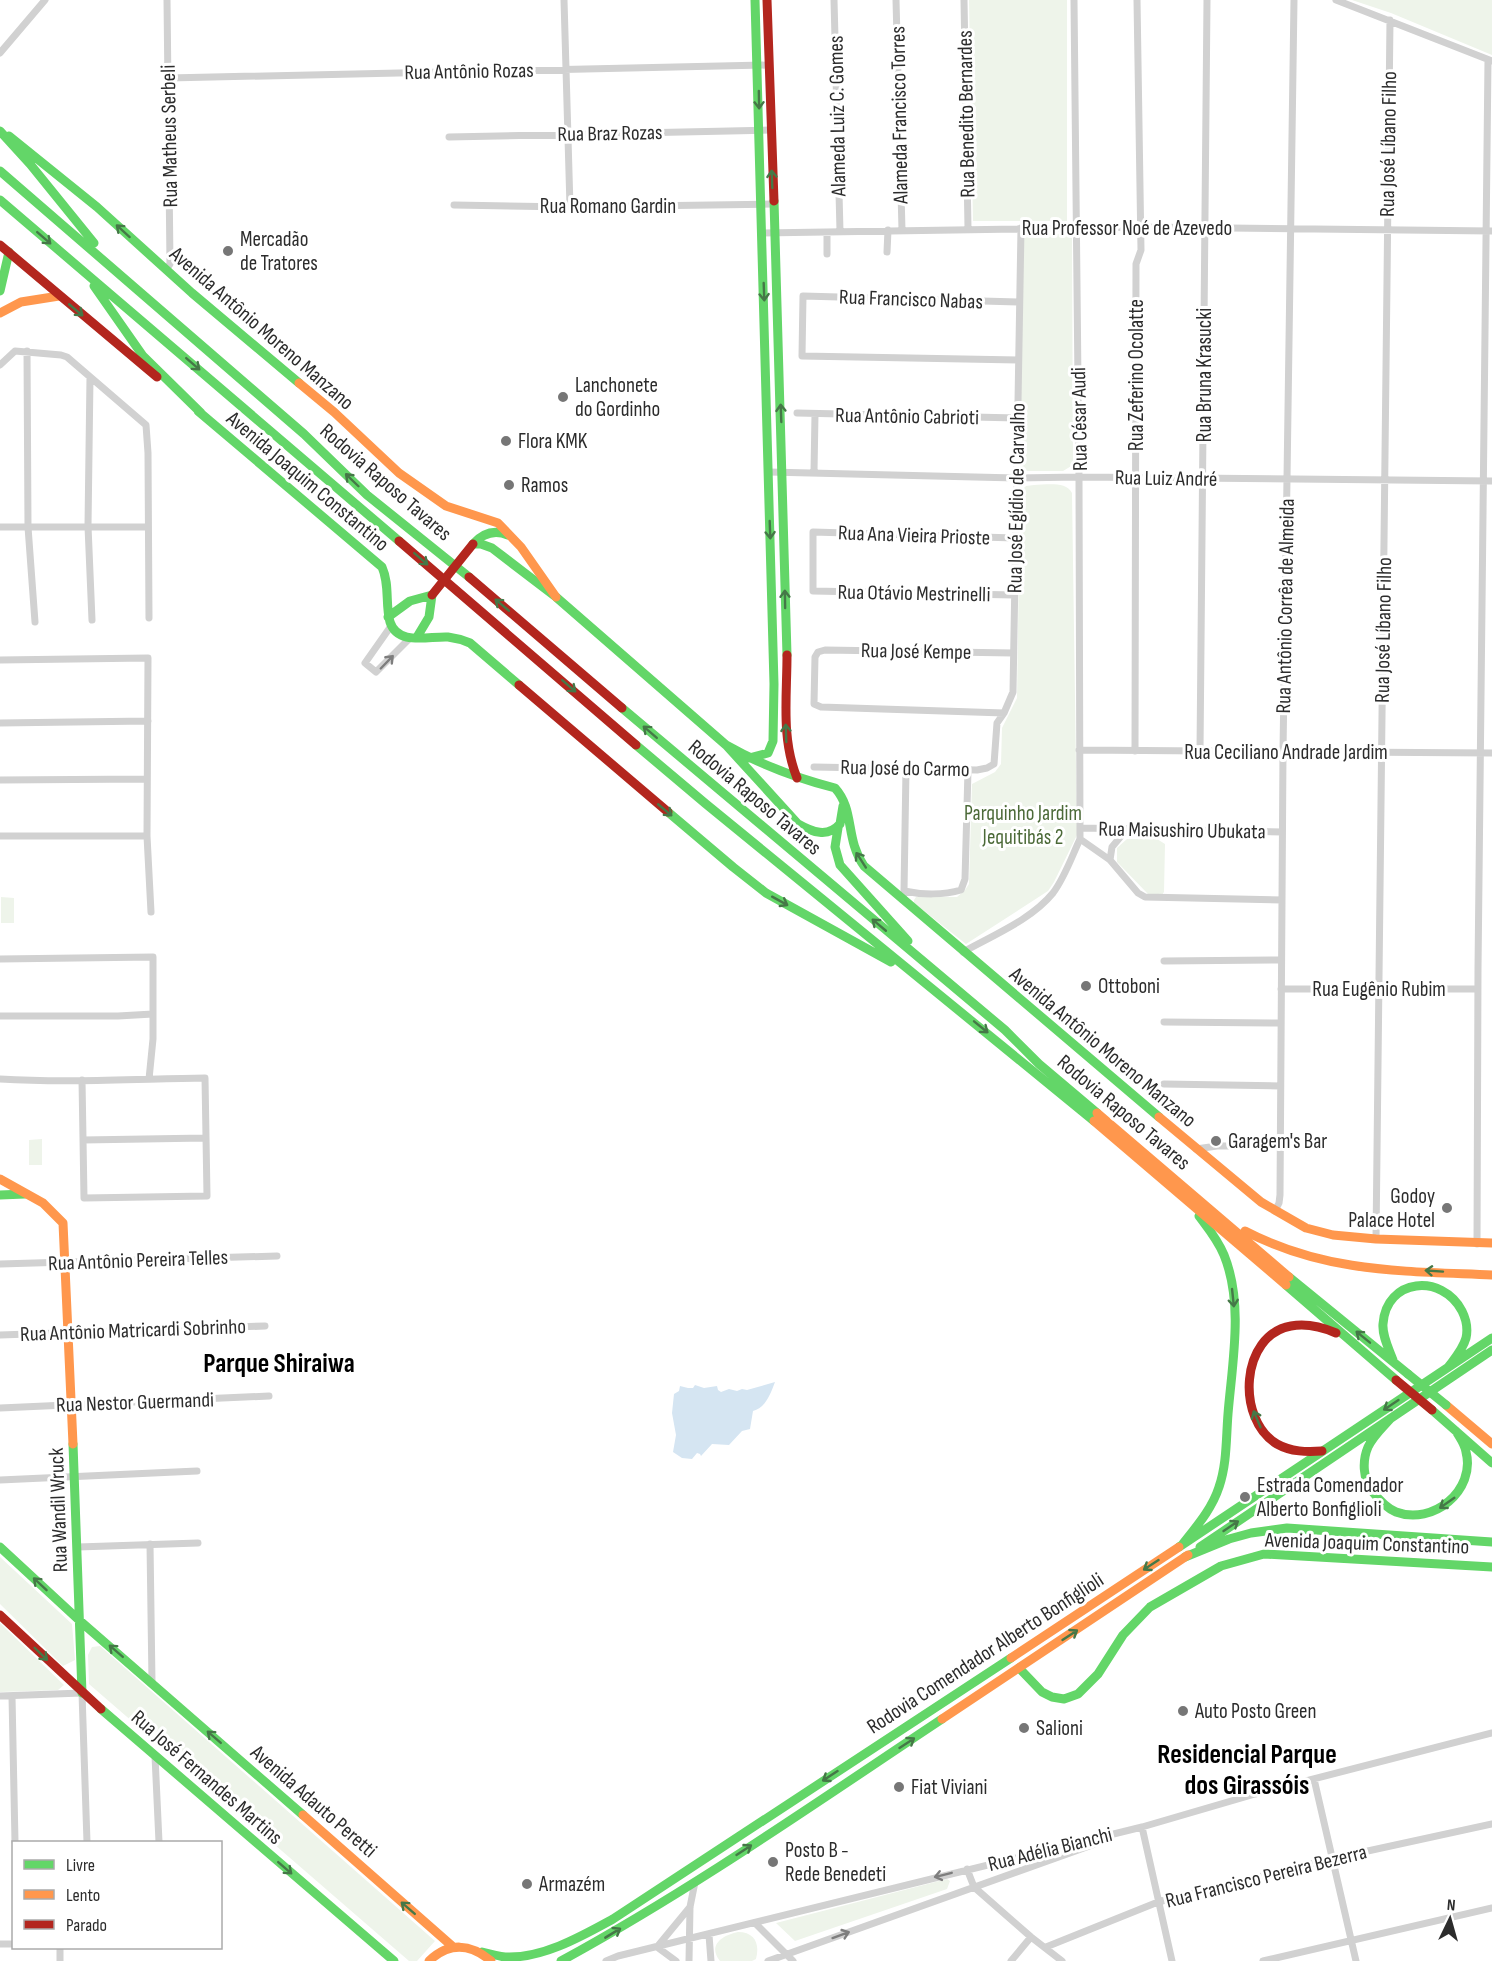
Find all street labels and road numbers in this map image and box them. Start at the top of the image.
street label: Alameda Francisco Torres [885,26,914,205]
street label: Rua Benedito Bernardes [953,30,980,198]
street label: Alameda Luiz C. Gomes [824,35,851,198]
street label: Rua Antônio Rozas [404,58,534,85]
street label: Rua Matheus Serbeli [156,64,183,208]
street label: Rua José Líbano Filho [1375,71,1402,217]
street label: Rua Braz Rozas [557,120,663,147]
street label: Rua Romano Gardin [540,194,676,219]
street label: Rua Professor Noé de Azevedo [1022,216,1232,241]
street label: Avenida Antônio Moreno Manzano [164,241,359,415]
street label: Rua Francisco Nabas [839,284,983,315]
street label: Rua Zeferino Ocolatte [1124,299,1149,451]
street label: Rua Bruna Krasucki [1192,308,1217,442]
street label: Rua César Audi [1066,367,1093,471]
street label: Rua Antônio Cabrioti [835,403,979,430]
street label: Rua José Egídio de Carvalho [1002,403,1031,593]
street label: Avenida Joaquim Constantino [221,405,394,557]
street label: Rodovia Raposo Tavares [315,418,457,546]
street label: Rua Luiz André [1115,465,1217,492]
street label: Rua Antônio Corrêa de Almeida [1271,498,1300,714]
street label: Rua Ana Vieira Prioste [837,520,990,551]
street label: Rua José Líbano Filho [1370,557,1397,703]
street label: Rua Otávio Mestrinelli [837,580,991,607]
street label: Rua José Kempe [861,638,971,665]
street label: Rodovia Raposo Tavares [683,734,826,860]
street label: Rua Ceciliano Andrade Jardim [1184,740,1388,765]
street label: Rua José do Carmo [840,755,970,782]
street label: Rua Maisushiro Ubukata [1098,817,1266,844]
street label: Avenida Antônio Moreno Manzano [1004,961,1201,1133]
street label: Rua Eugênio Rubim [1312,977,1446,1002]
street label: Rodovia Raposo Tavares [1052,1049,1195,1175]
street label: Rua Antônio Pereira Telles [48,1245,228,1276]
street label: Rua Antônio Matricardi Sobrinho [20,1314,246,1347]
street label: Rua Nestor Guermandi [56,1387,214,1418]
street label: Rua Wandil Wruck [44,1447,73,1573]
street label: Avenida Joaquim Constantino [1263,1527,1470,1560]
street label: Rodovia Comendador Alberto Bonfiglioli [862,1568,1108,1739]
street label: Rua José Fernandes Martins [126,1705,287,1850]
street label: Avenida Adauto Peretti [245,1739,382,1863]
street label: Rua Adélia Bianchi [985,1822,1115,1877]
street label: Rua Francisco Pereira Bezerra [1163,1839,1369,1914]

